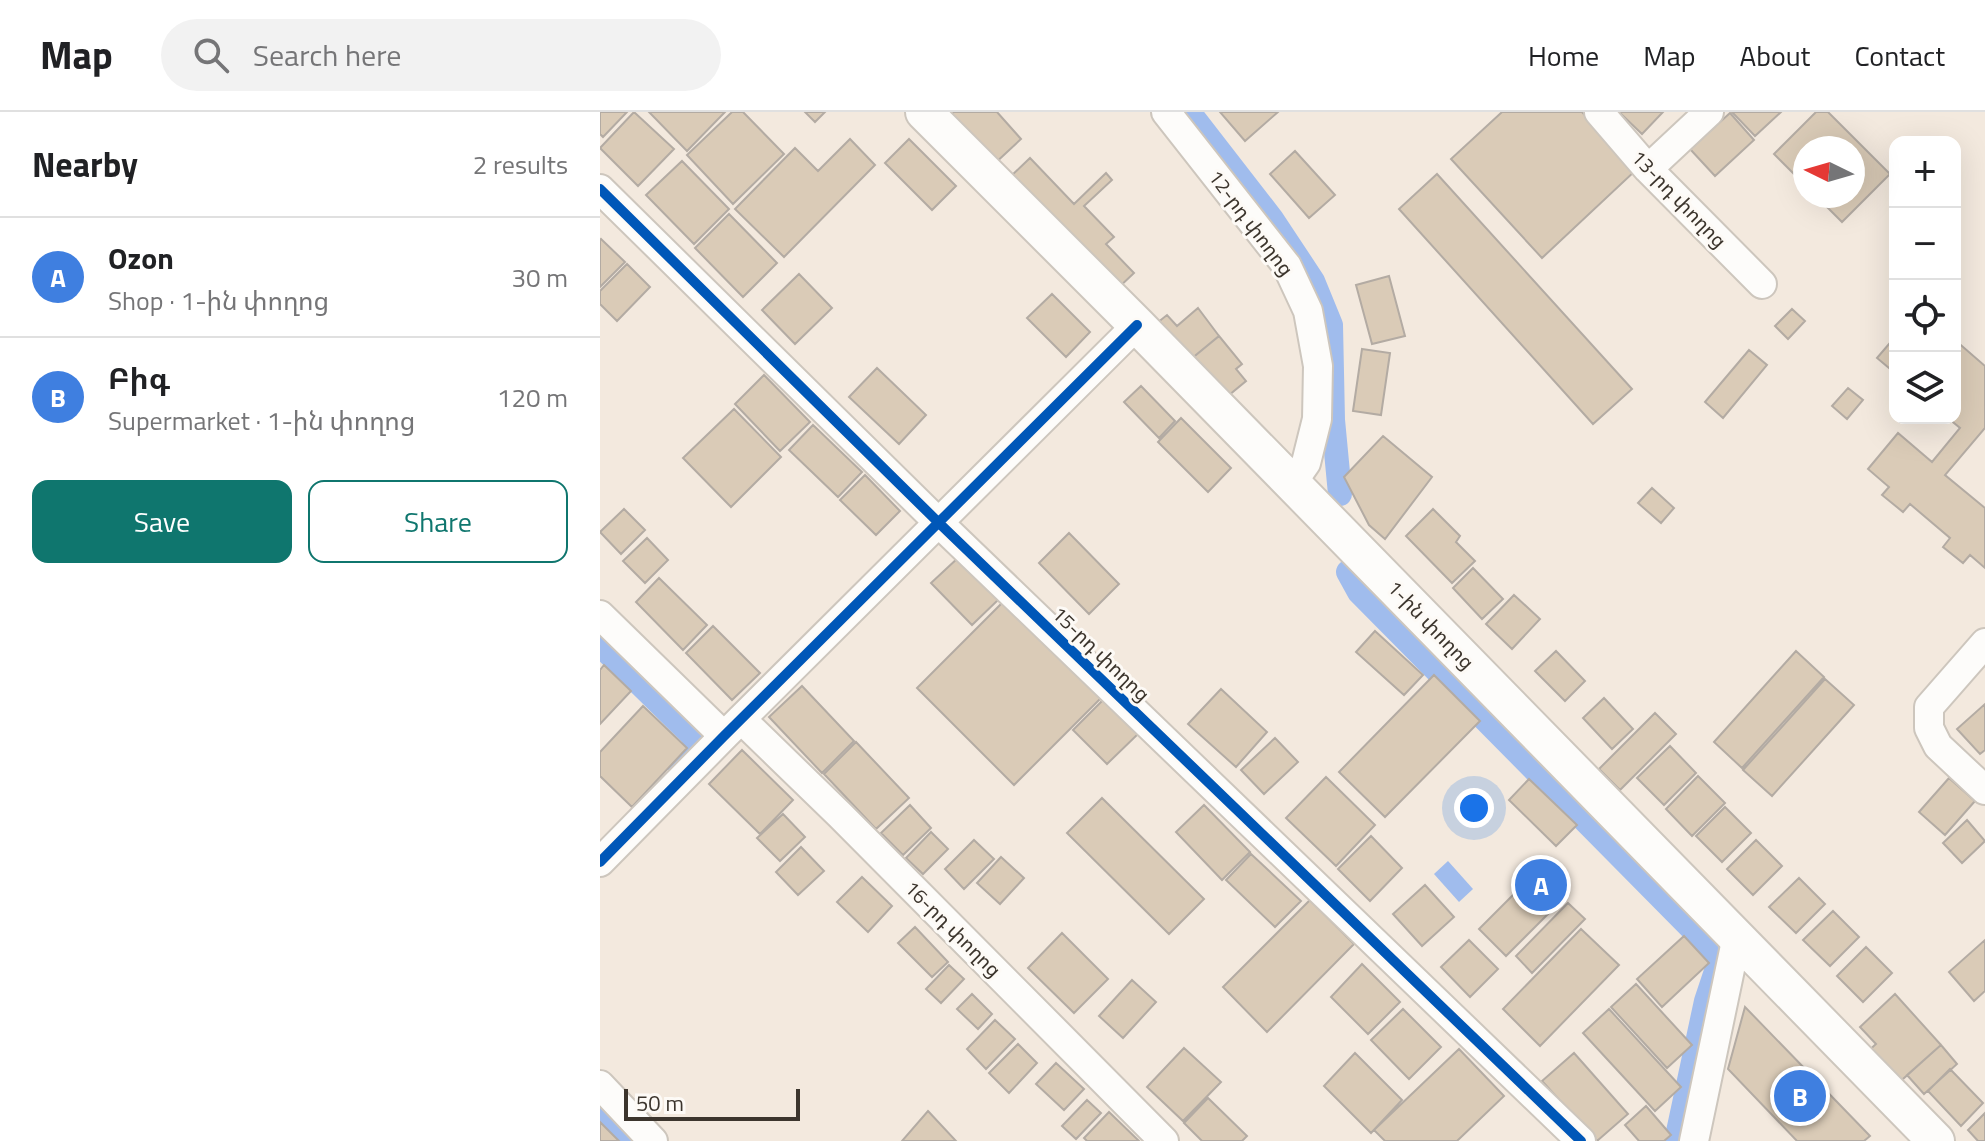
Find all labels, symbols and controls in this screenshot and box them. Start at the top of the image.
search box [161,19,721,91]
text: Map [40,26,113,84]
text: Search here [253,32,402,78]
icon: search [189,33,233,77]
text: Home [1528,34,1599,77]
text: Map [1643,34,1696,77]
text: About [1740,34,1810,77]
text: Contact [1854,34,1945,77]
north arrow [1793,136,1865,208]
map controls [1889,136,1961,424]
button: + [1889,136,1961,208]
text: Nearby [32,138,138,190]
street label: 13-րդ փողոց [1624,142,1734,255]
text: 2 results [473,145,568,184]
street label: 12-րդ փողոց [1201,163,1302,282]
button: − [1889,208,1961,280]
text: Ozon [108,235,174,281]
text: A [50,258,66,297]
text: 30 m [511,258,568,297]
button: locate [1889,280,1961,352]
text: Shop · 1-ին փողոց [108,281,329,320]
button: layers [1889,352,1961,424]
text: Բիգ [108,355,170,401]
text: B [50,378,66,417]
text: 120 m [497,378,568,417]
text: Supermarket · 1-ին փողոց [108,401,415,440]
button: Save [32,480,292,563]
button: Share [308,480,568,563]
street label: 1-ին փողոց [1381,573,1482,677]
street label: 15-րդ փողոց [1045,599,1158,709]
your location [1454,788,1494,828]
pin: A [1515,855,1567,915]
street label: 16-րդ փողոց [898,873,1009,984]
pin: B [1774,1066,1826,1126]
scale bar [624,1085,800,1121]
text: 50 m [636,1086,684,1120]

